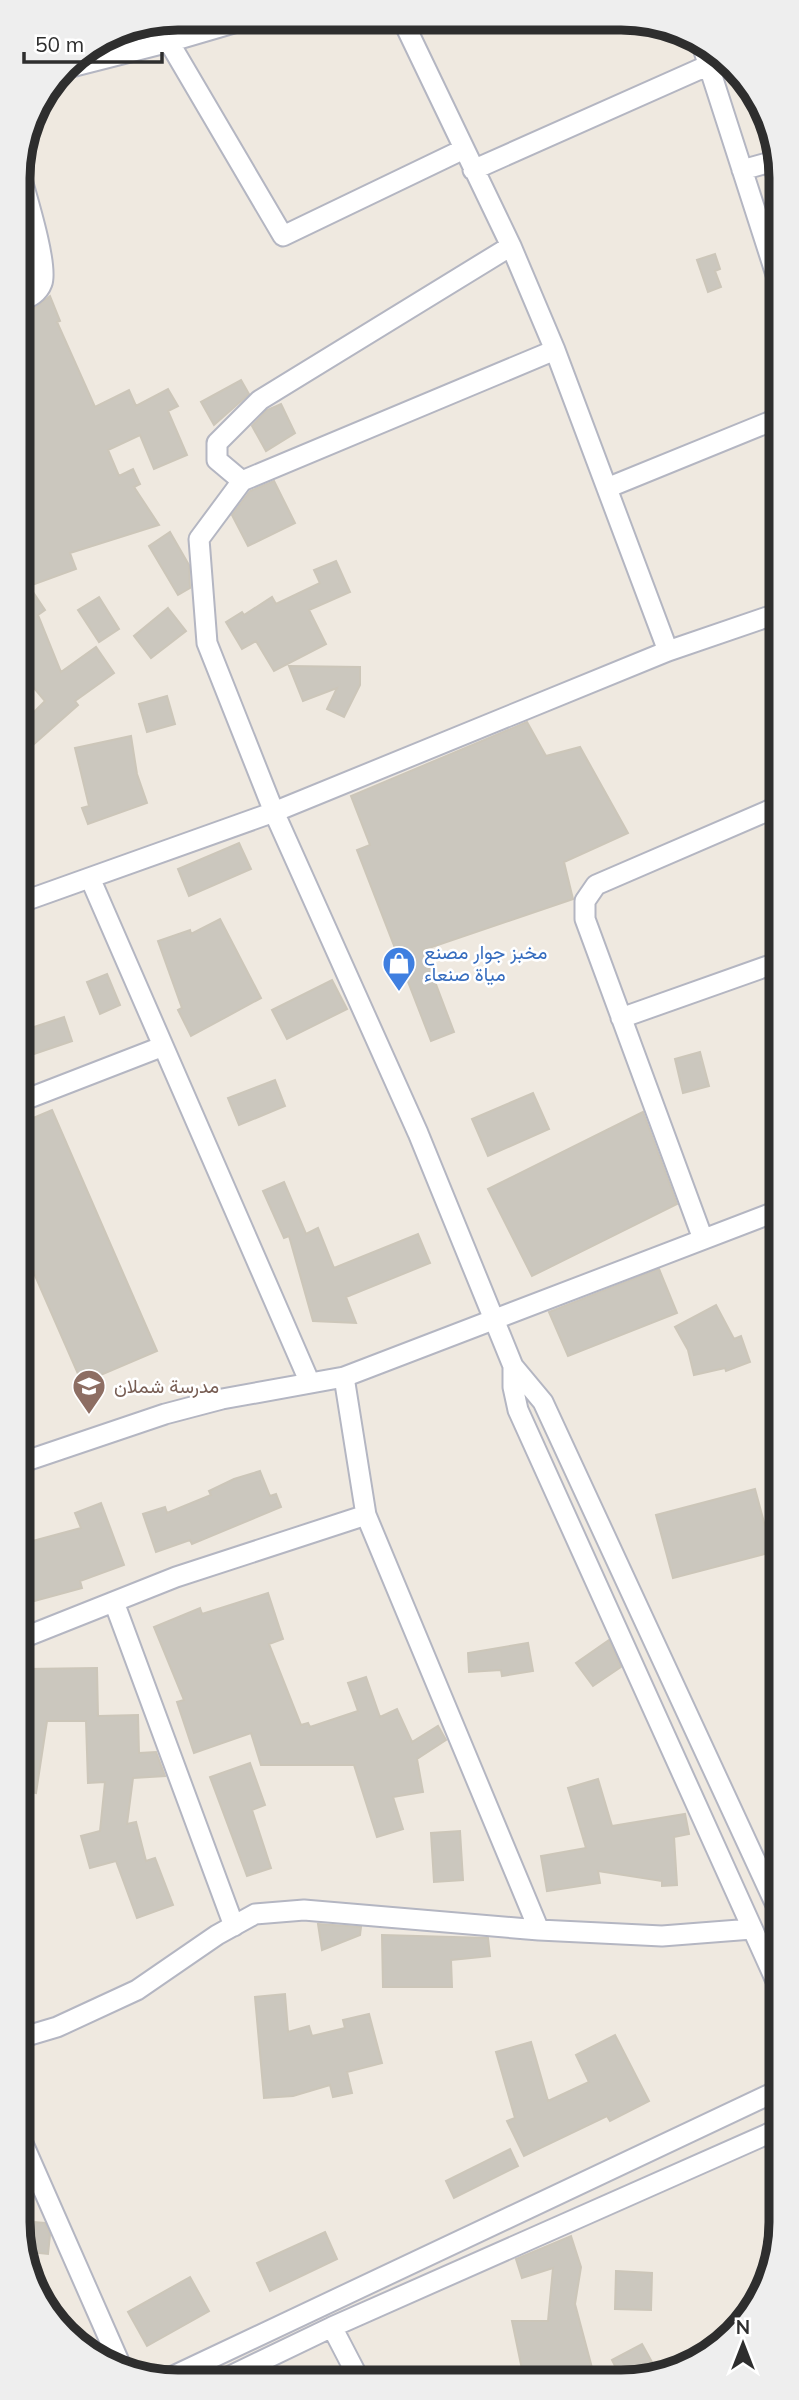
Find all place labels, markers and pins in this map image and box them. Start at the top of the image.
place label: مخبز جوار مصنع مياة صنعاء [424,940,547,986]
shop icon: مخبز جوار مصنع مياة صنعاء [380,944,418,993]
school or university icon: مدرسة شملان [70,1367,108,1416]
place label: مدرسة شملان [114,1374,219,1398]

